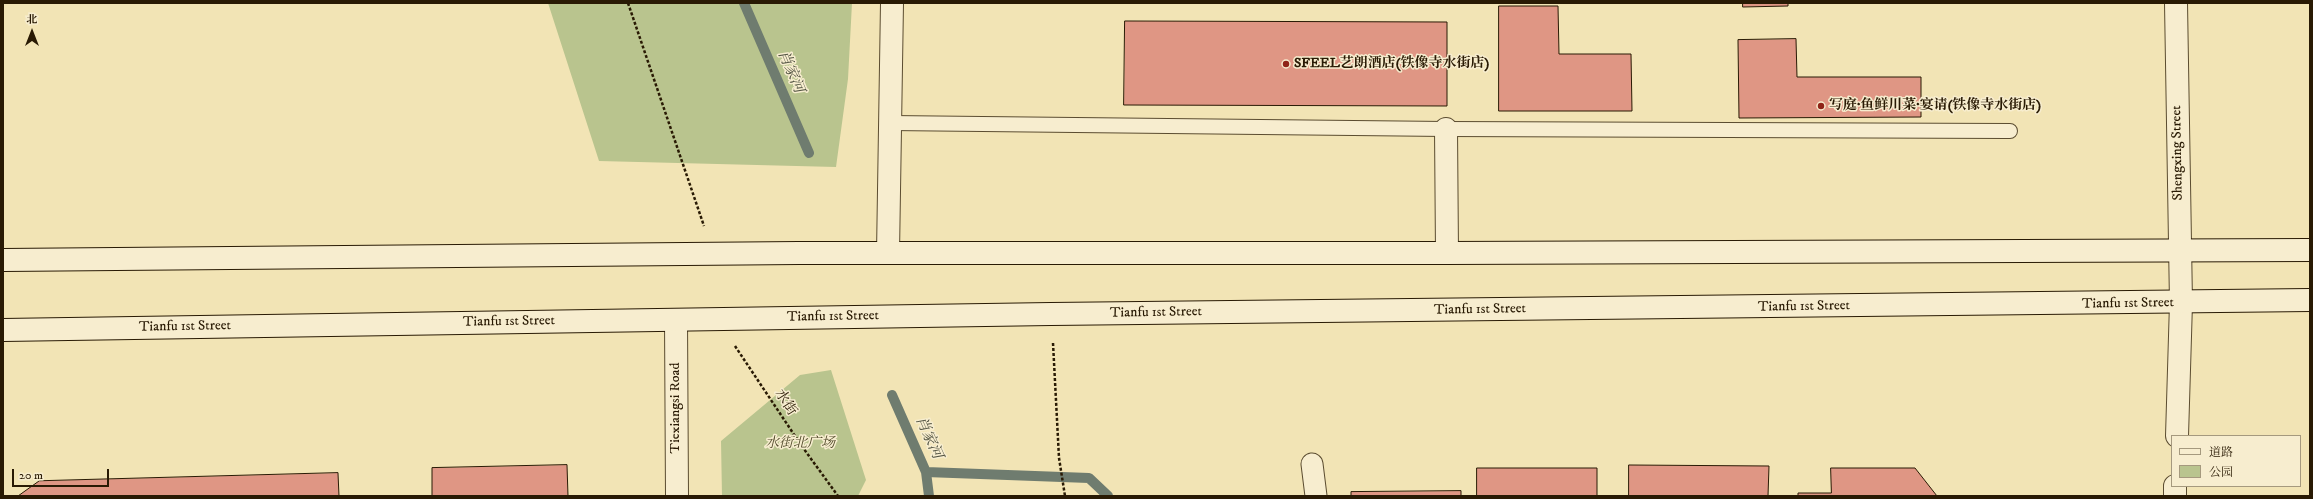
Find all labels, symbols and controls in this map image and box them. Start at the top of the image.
north arrow [12,12,52,52]
text: 北 [27,13,38,27]
water label: 肖家河 [773,48,807,96]
place label: SFEEL艺朗酒店(铁像寺水街店) [1294,56,1489,72]
marker: SFEEL艺朗酒店(铁像寺水街店) [1281,59,1291,69]
place label: 写庭·鱼鲜川菜·宴请(铁像寺水街店) [1829,98,2041,114]
marker: 写庭·鱼鲜川菜·宴请(铁像寺水街店) [1816,101,1826,111]
street label: Shengxing Street [2169,105,2187,201]
street label: Tianfu 1st Street [2082,295,2174,313]
street label: Tianfu 1st Street [1758,298,1850,316]
street label: Tianfu 1st Street [1434,301,1526,319]
street label: Tianfu 1st Street [1110,304,1202,322]
street label: Tianfu 1st Street [787,308,879,326]
street label: Tianfu 1st Street [463,313,555,331]
street label: Tianfu 1st Street [139,318,231,336]
street label: Tiexiangsi Road [668,363,684,453]
street label: 水街 [770,387,800,419]
water label: 肖家河 [911,414,945,462]
legend [2171,435,2301,487]
park label: 水街北广场 [765,436,835,452]
text: 道路 [2209,445,2233,460]
scale bar [14,461,111,487]
text: 公园 [2209,465,2233,480]
text: 20 m [19,468,43,483]

